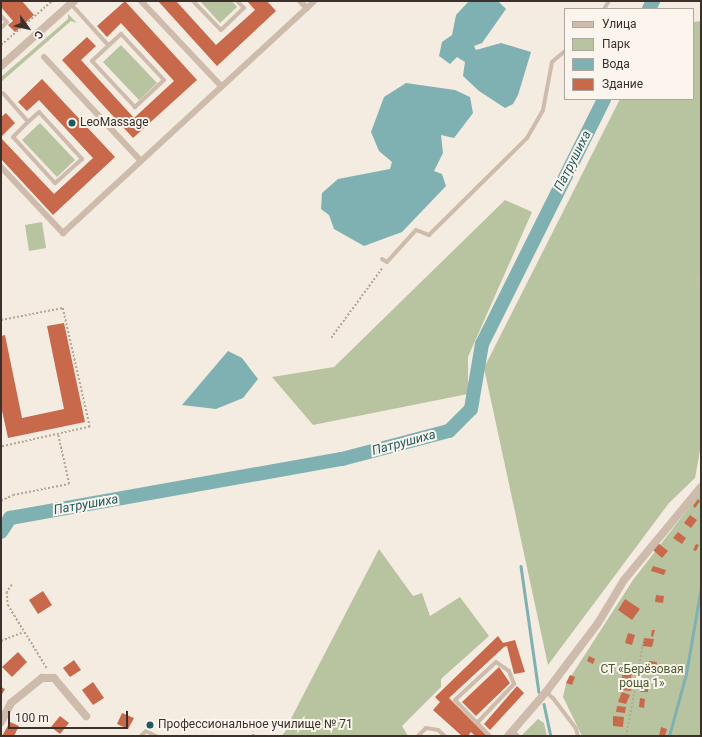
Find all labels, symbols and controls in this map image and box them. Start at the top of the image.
north arrow [8,8,48,48]
legend [564,8,694,100]
text: Улица [602,17,637,31]
text: С [31,28,46,41]
text: Парк [602,37,630,51]
text: Вода [602,57,630,71]
text: Здание [602,77,643,91]
place label: LeoMassage [80,116,149,130]
marker: LeoMassage [67,118,77,128]
water label: Патрушиха [551,128,595,194]
water label: Патрушиха [370,427,438,459]
water label: Патрушиха [52,492,120,518]
park label: СТ «Берёзовая роща 1» [600,663,684,691]
scale bar [10,703,130,729]
text: 100 m [15,711,49,725]
place label: Профессиональное училище № 71 [158,718,353,732]
marker: Профессиональное училище № 71 [145,720,155,730]

